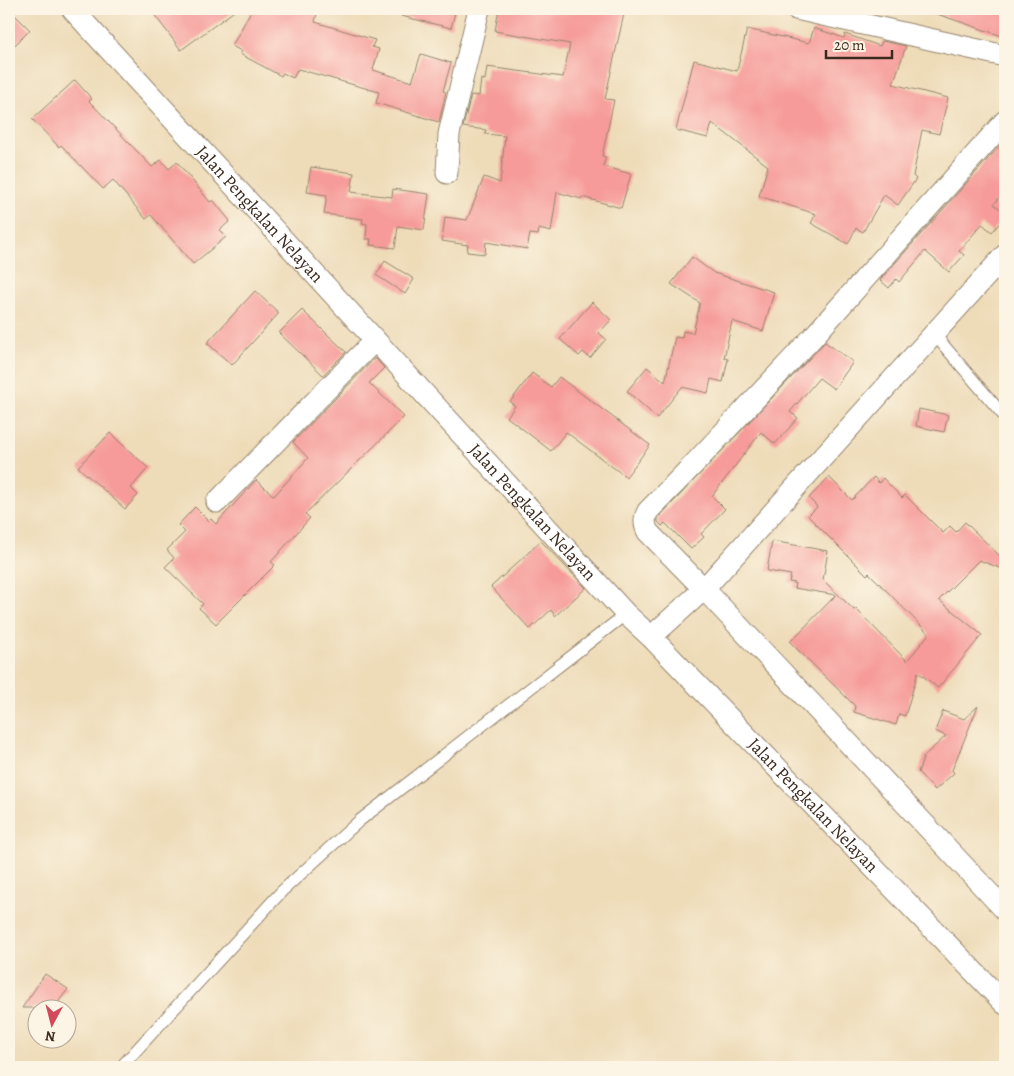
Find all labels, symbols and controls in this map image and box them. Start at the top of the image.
scale bar [826,28,893,60]
text: 20 m [834,35,865,55]
street label: Jalan Pengkalan Nelayan [191,140,329,288]
street label: Jalan Pengkalan Nelayan [463,438,602,586]
street label: Jalan Pengkalan Nelayan [743,733,884,878]
north arrow [28,998,78,1048]
text: N [44,1026,57,1046]

